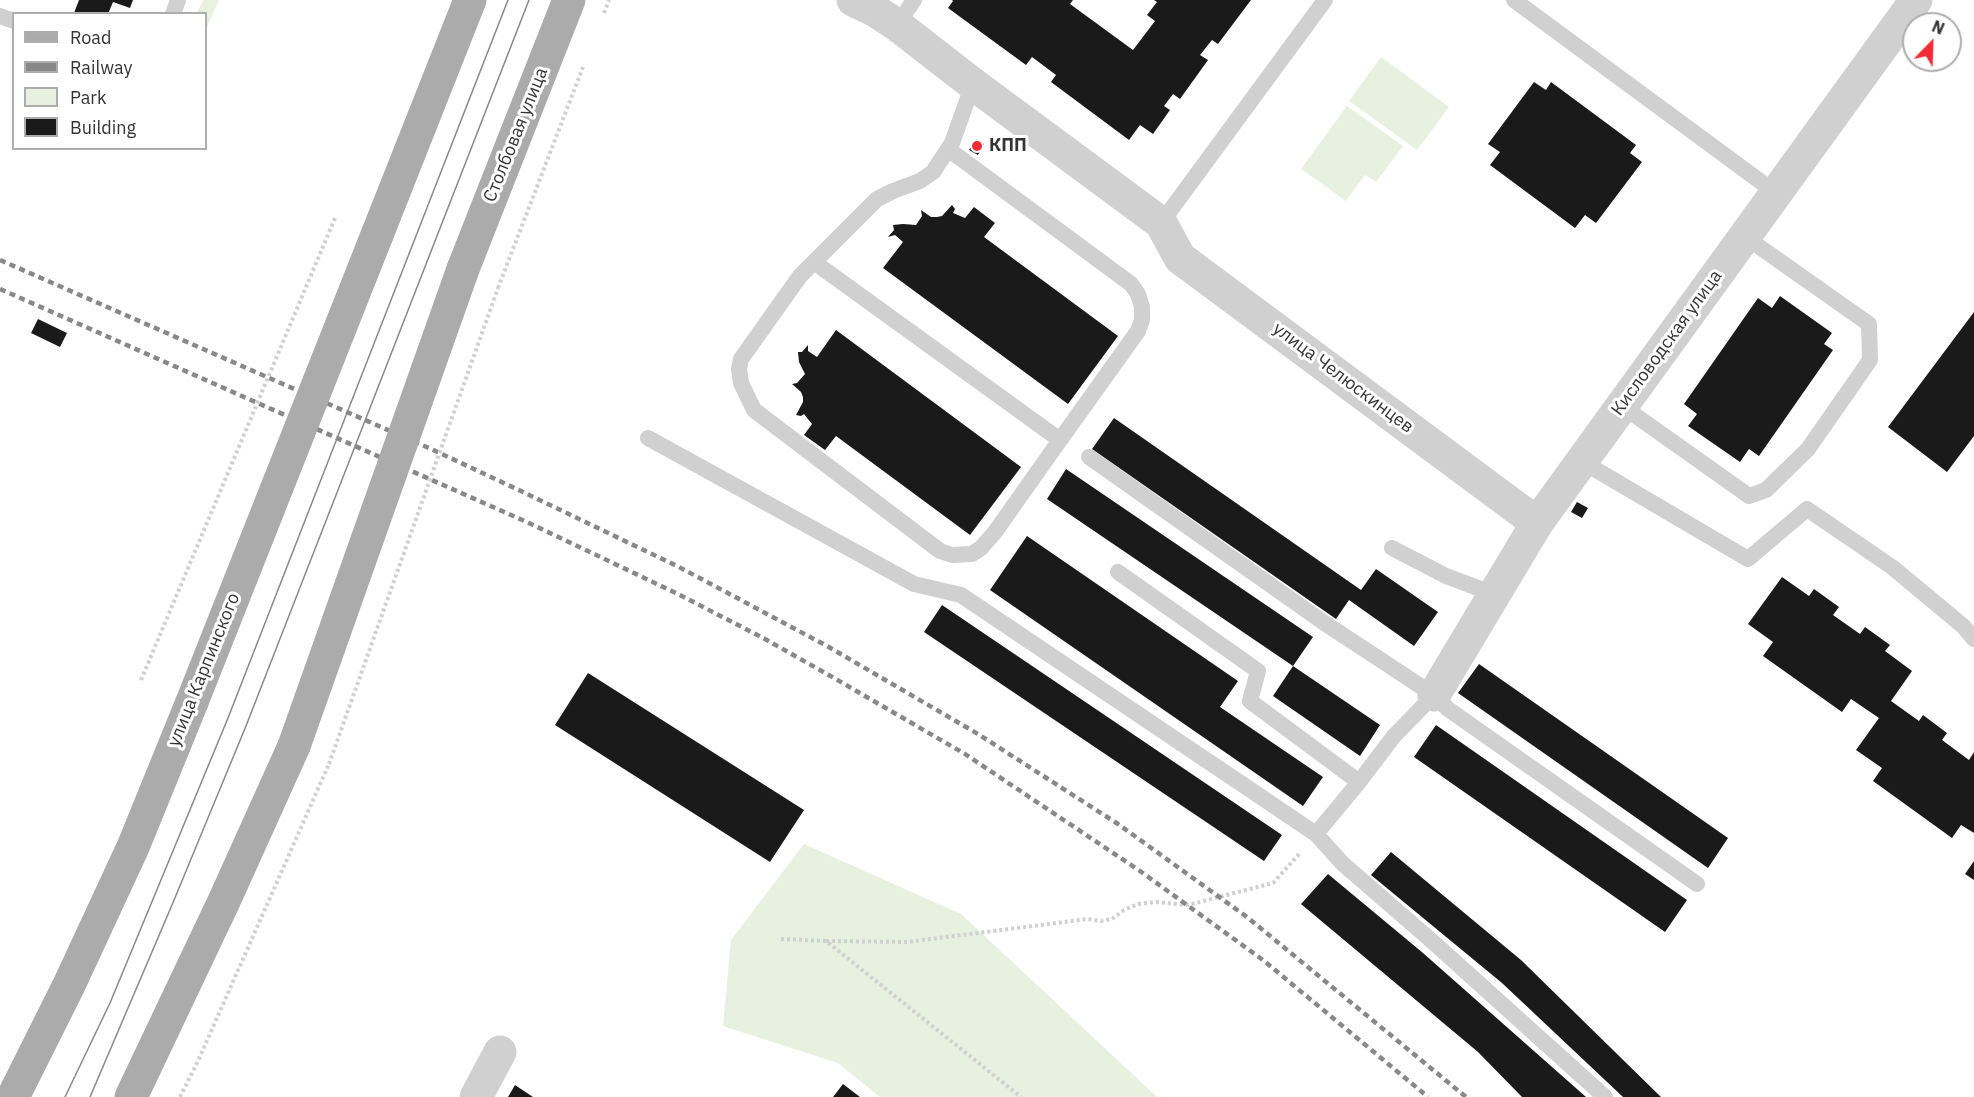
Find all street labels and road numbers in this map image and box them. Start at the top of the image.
street label: Столбовая улица [479,65,553,205]
street label: Кисловодская улица [1607,266,1727,420]
street label: улица Челюскинцев [1268,318,1418,438]
street label: улица Карпинского [163,590,245,750]

